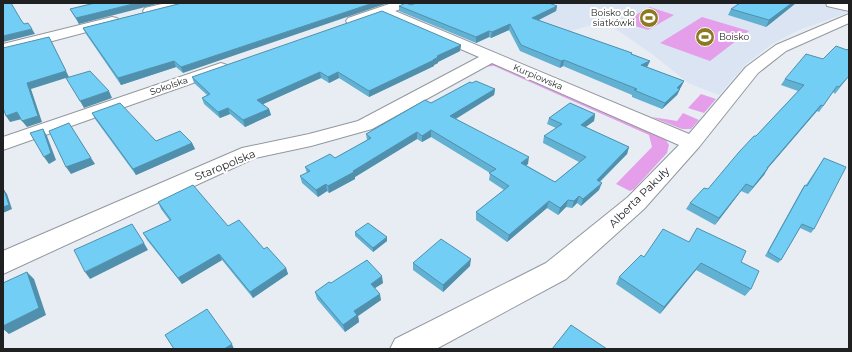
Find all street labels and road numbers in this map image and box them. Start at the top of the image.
street label: Kurpiowska [512,61,565,92]
street label: Sokolska [148,74,189,97]
street label: Staropolska [193,146,257,184]
street label: Alberta Pakuły [606,164,672,230]

